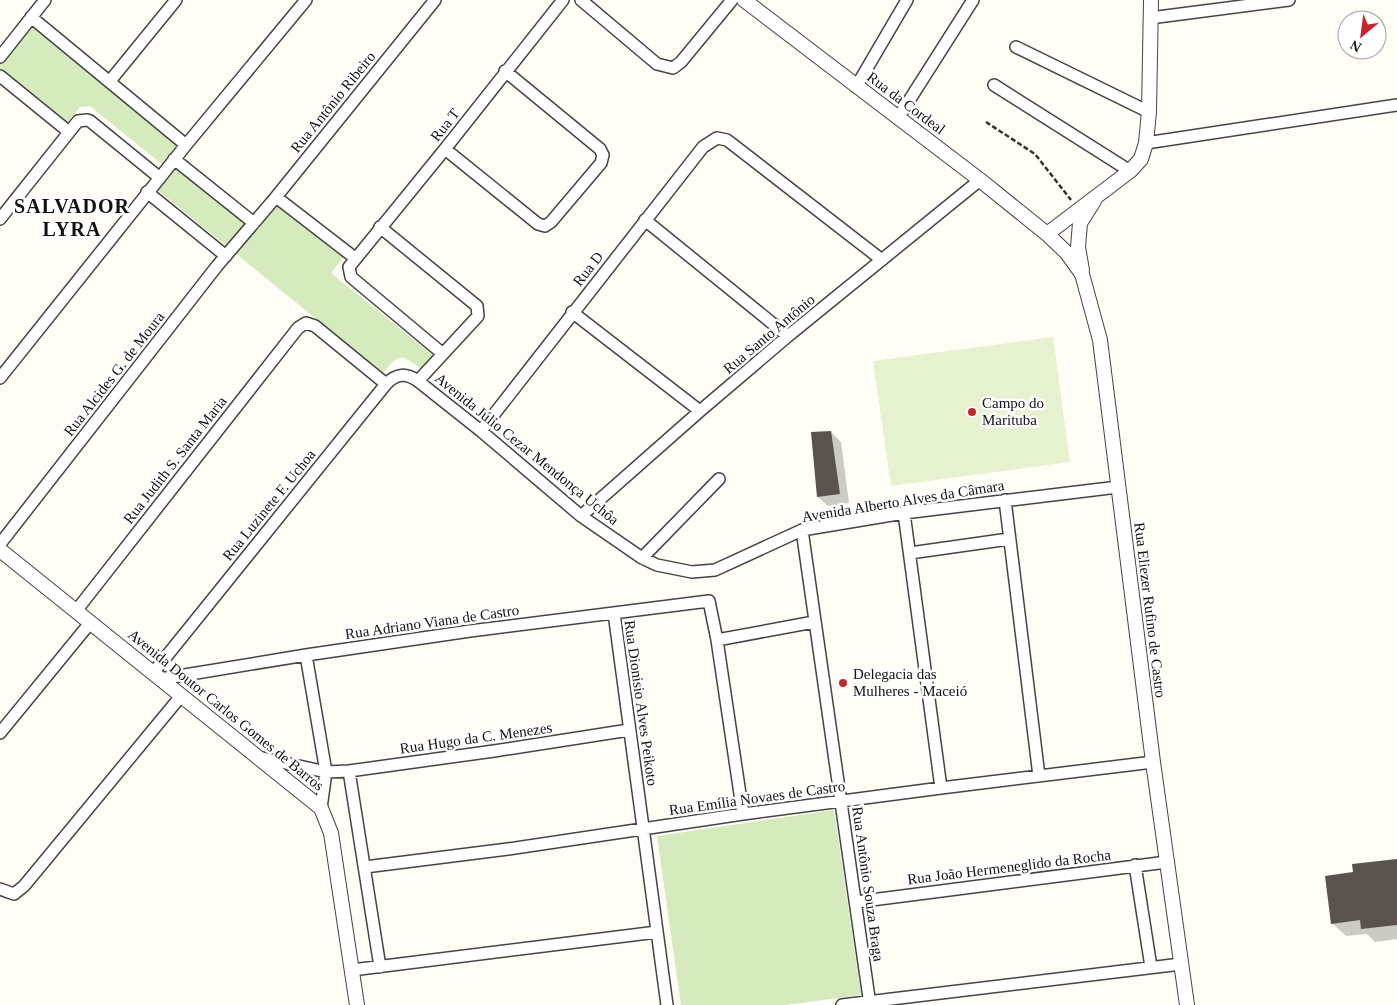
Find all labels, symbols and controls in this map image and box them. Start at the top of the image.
north arrow [1337,10,1387,60]
text: N [1348,37,1364,55]
street label: Rua Antônio Ribeiro [287,48,379,156]
street label: Rua da Cordeal [864,69,948,137]
street label: Rua T [427,106,463,144]
district label: SALVADOR LYRA [14,195,130,240]
street label: Rua D [570,249,606,289]
street label: Rua Santo Antônio [720,291,818,377]
street label: Rua Alcides G. de Moura [61,309,168,439]
street label: Avenida Júlio Cezar Mendonça Uchôa [432,370,622,528]
street label: Rua Judith S. Santa Maria [120,393,230,527]
place label: Campo do Marituba [982,395,1044,428]
marker: Campo do Marituba [966,406,978,418]
street label: Rua Luzinete F. Uchoa [219,446,319,564]
street label: Avenida Alberto Alves da Câmara [801,477,1006,525]
street label: Rua Eliezer Rufino de Castro [1131,521,1169,699]
street label: Rua Adriano Viana de Castro [344,602,520,642]
street label: Rua Dionisio Alves Peikoto [621,619,661,787]
street label: Avenida Doutor Carlos Gomes de Barros [125,626,327,794]
place label: Delegacia das Mulheres - Maceió [853,666,967,699]
marker: Delegacia das Mulheres - Maceió [837,677,849,689]
street label: Rua Hugo da C. Menezes [399,719,553,757]
street label: Rua Emília Novaes de Castro [668,778,846,818]
street label: Rua Antônio Souza Braga [849,806,887,963]
street label: Rua João Hermeneglido da Rocha [906,847,1112,887]

